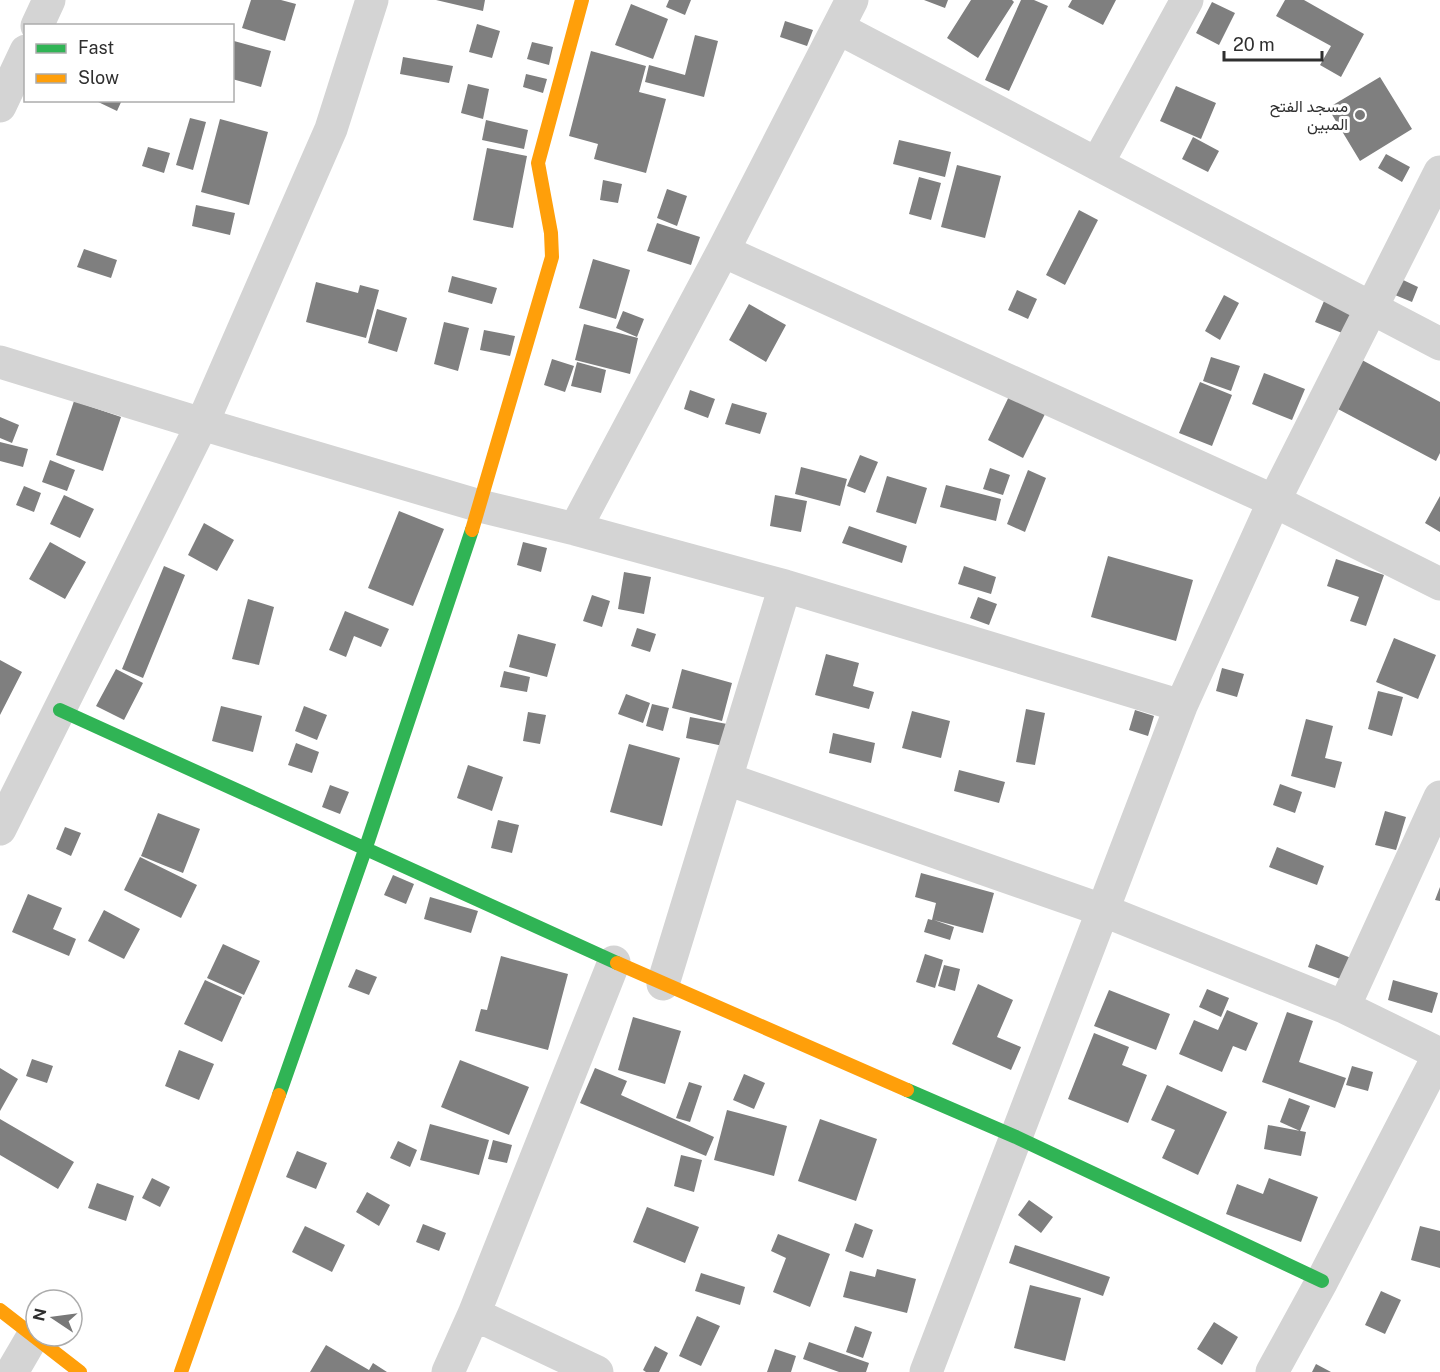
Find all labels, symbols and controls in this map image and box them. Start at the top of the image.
legend [24,24,234,102]
scale bar [1224,24,1322,62]
text: 20 m [1233,34,1275,55]
text: Fast [78,37,114,58]
text: Slow [78,67,119,88]
place label: مسجد الفتح المبين [1270,97,1348,135]
marker: مسجد الفتح المبين [1353,108,1367,122]
north arrow [24,1288,84,1348]
text: N [29,1307,51,1323]

